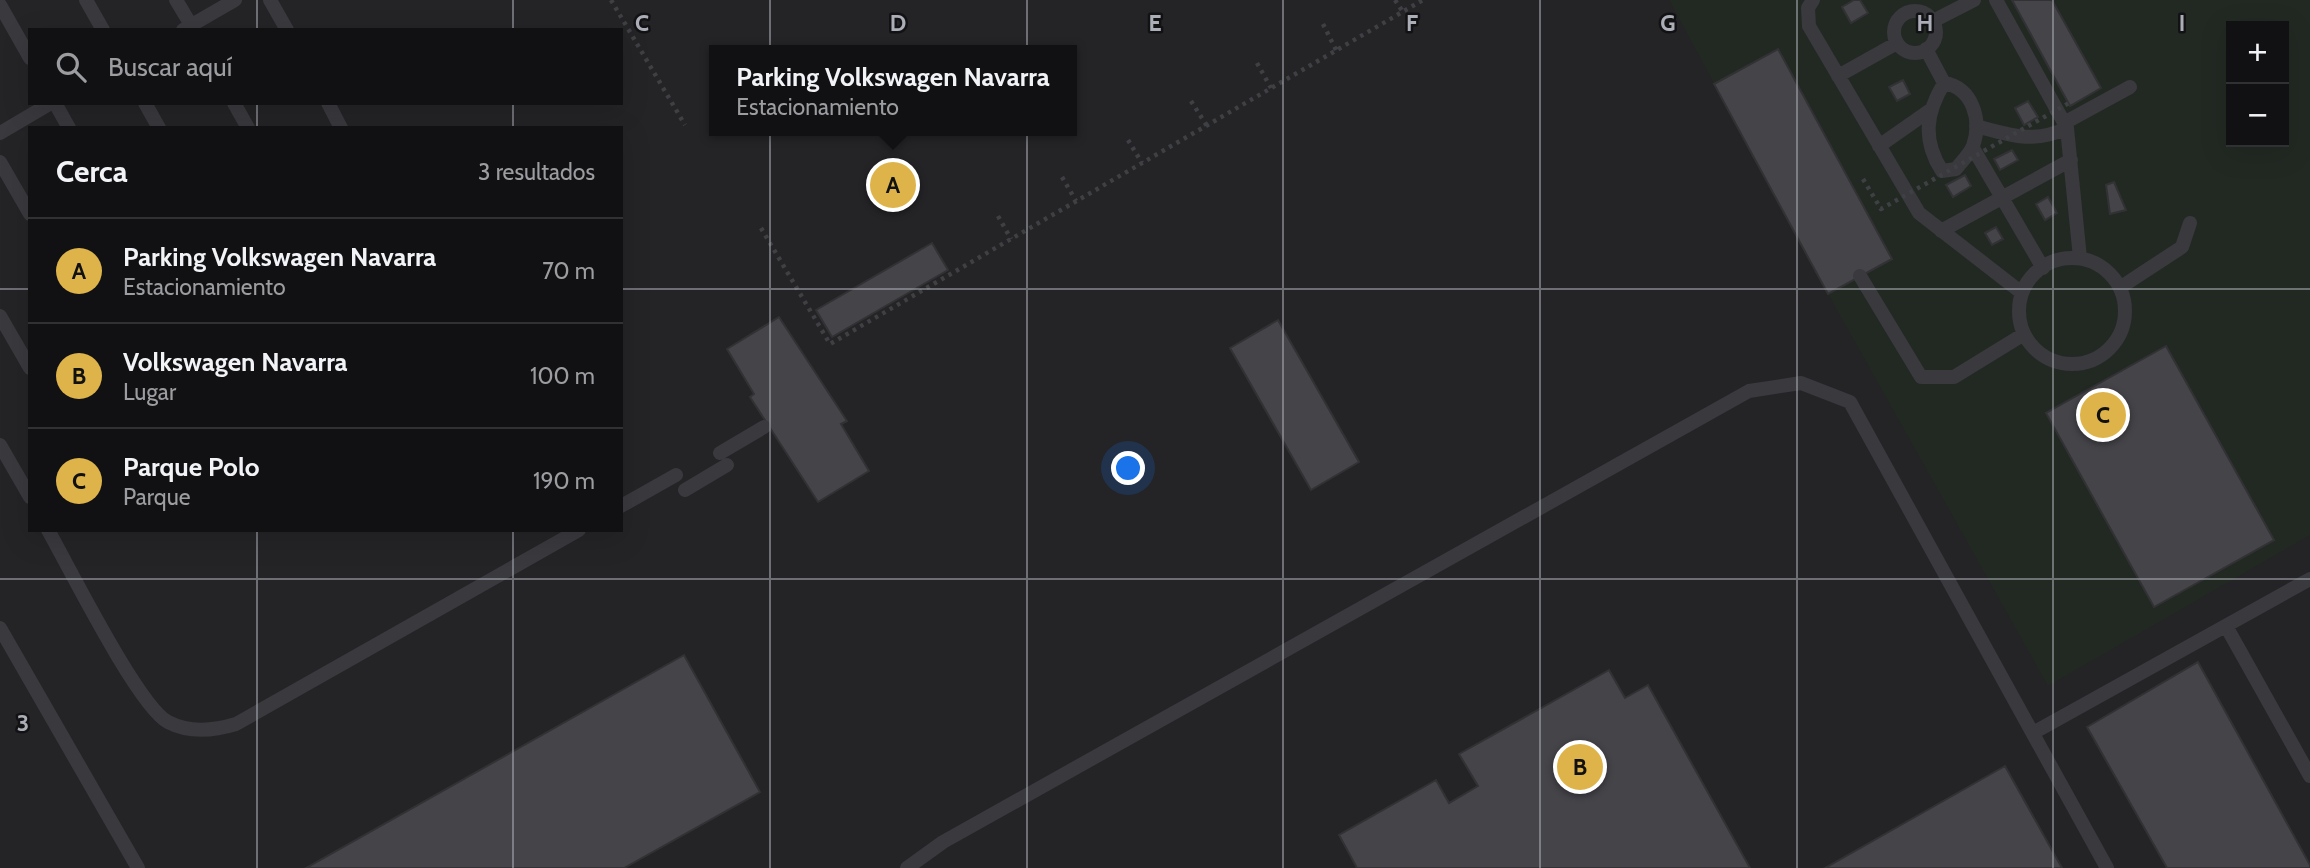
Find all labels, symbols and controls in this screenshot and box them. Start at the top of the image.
text: C [635,9,649,37]
text: D [890,9,906,37]
text: E [1148,9,1162,37]
text: F [1406,9,1418,37]
text: G [1660,9,1676,37]
text: H [1917,9,1933,37]
text: I [2179,9,2185,37]
map controls [2226,21,2289,147]
button: + [2226,21,2289,84]
search box [28,28,623,105]
popup [709,45,1077,136]
icon: search [52,48,90,86]
text: Buscar aquí [108,51,232,83]
text: Parking Volkswagen Navarra [736,61,1050,93]
button: − [2226,84,2289,147]
text: Estacionamiento [736,93,899,121]
text: Cerca [56,153,128,190]
text: 3 resultados [478,158,595,186]
pin: A [870,159,916,211]
text: Parking Volkswagen Navarra [123,241,436,273]
text: A [72,257,86,285]
text: 70 m [542,257,595,285]
text: Estacionamiento [123,273,286,301]
text: Volkswagen Navarra [123,346,348,378]
text: B [72,362,86,390]
text: 100 m [530,362,595,390]
text: Lugar [123,378,176,406]
pin: C [2080,389,2126,441]
text: Parque Polo [123,451,259,483]
your location [1111,451,1145,485]
text: C [72,467,86,495]
text: 190 m [533,467,595,495]
text: Parque [123,483,190,511]
text: 3 [17,709,29,737]
pin: B [1557,741,1603,793]

